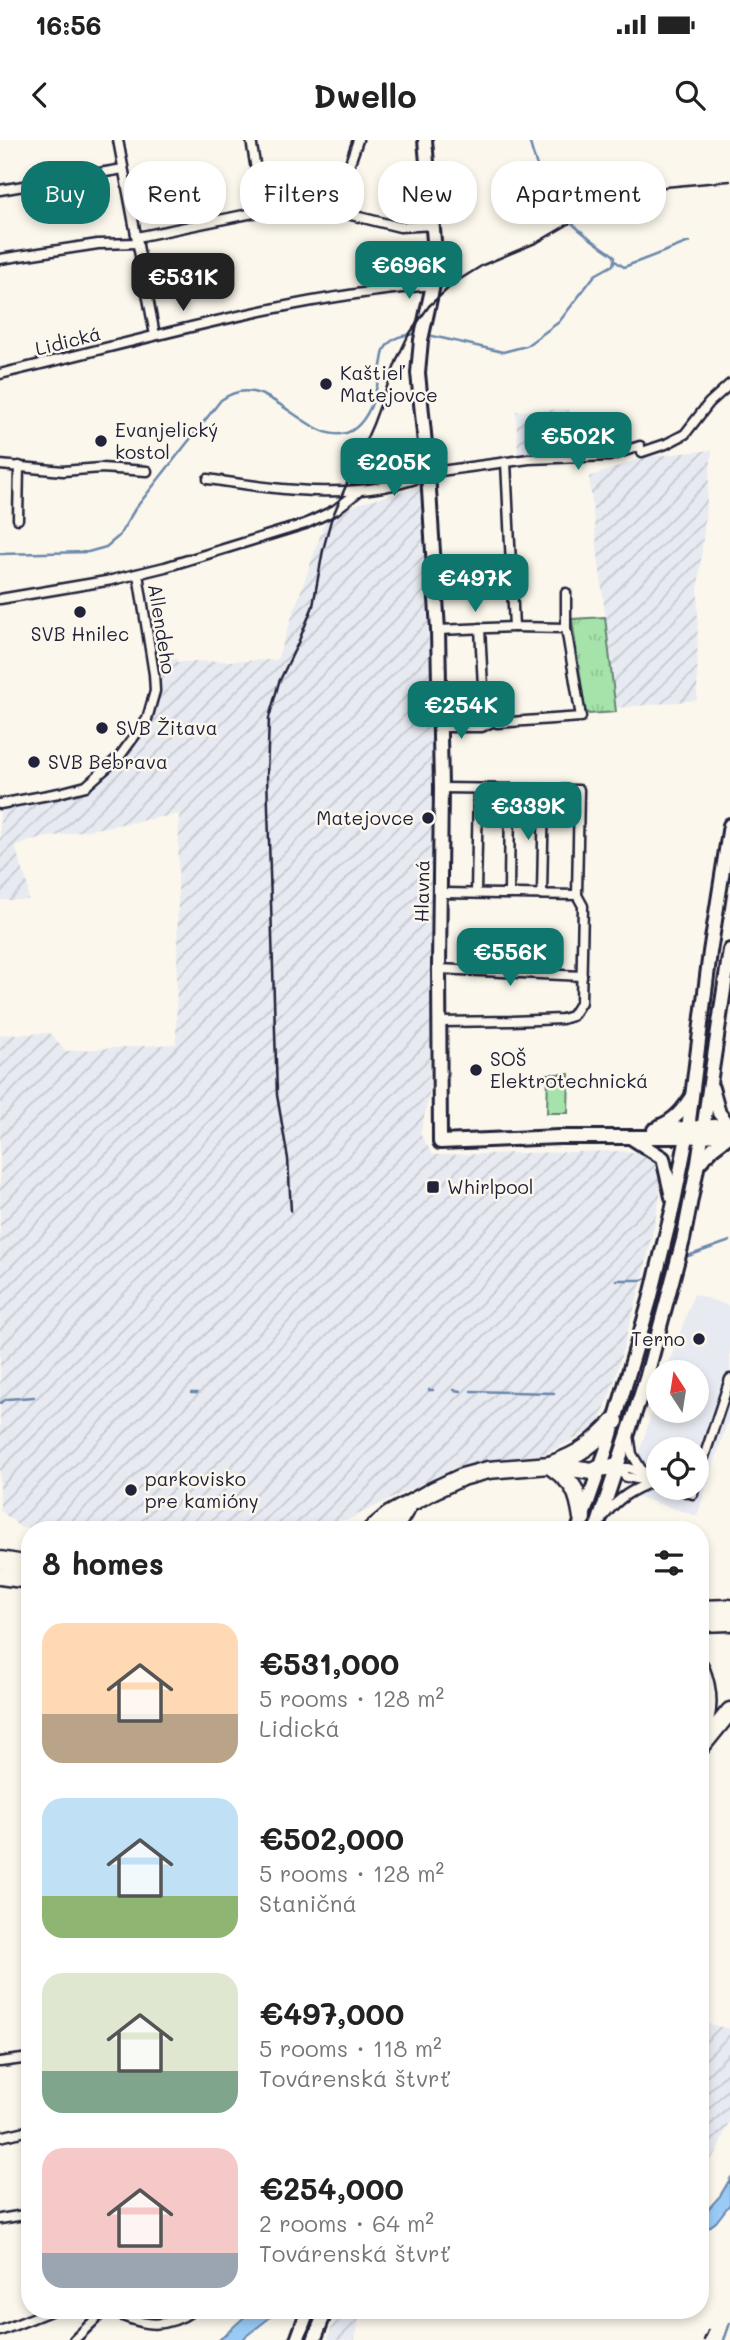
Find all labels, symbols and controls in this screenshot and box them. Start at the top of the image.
text: 16:56 [35,8,101,42]
text: Dwello [313,74,417,116]
icon: back [21,76,59,114]
icon: search [671,76,709,114]
chip: Buy [21,161,110,224]
chip: Rent [124,161,226,224]
chip: Filters [240,161,364,224]
chip: New [378,161,477,224]
chip: Apartment [491,161,666,224]
pin: €696K [360,242,458,301]
text: €696K [371,249,447,279]
pin: €531K [134,254,232,313]
text: €531K [147,261,219,291]
street label: Lidická [32,320,103,361]
place label: Kaštieľ Matejovce [340,360,438,407]
marker: Kaštieľ Matejovce [318,376,334,392]
pin: €502K [529,412,627,472]
place label: Evanjelický kostol [115,417,218,464]
text: €502K [541,420,615,450]
marker: Evanjelický kostol [93,433,109,449]
pin: €205K [345,438,443,498]
text: €205K [357,446,431,476]
pin: €497K [426,554,524,614]
text: €497K [437,562,513,592]
street label: Allendeho [143,582,182,676]
marker: SVB Hnilec [72,604,88,620]
place label: SVB Hnilec [31,621,129,646]
pin: €254K [412,682,510,741]
text: €254K [424,689,498,719]
place label: SVB Žitava [116,715,217,740]
marker: SVB Žitava [94,720,110,736]
place label: SVB Bebrava [48,749,168,774]
marker: SVB Bebrava [26,754,42,770]
pin: €339K [479,782,577,842]
text: €339K [490,790,566,820]
place label: Matejovce [316,805,414,830]
marker: Matejovce [420,810,436,826]
street label: Hlavná [408,859,435,922]
pin: €556K [461,928,559,988]
text: €556K [473,936,547,966]
place label: SOŠ Elektrotechnická [490,1046,648,1093]
marker: SOŠ Elektrotechnická [468,1062,484,1078]
place label: Whirlpool [447,1174,534,1199]
marker: Whirlpool [425,1179,441,1195]
place label: Terno [631,1326,685,1351]
marker: Terno [691,1331,707,1347]
north arrow [646,1360,709,1423]
map controls [646,1360,709,1500]
button: locate [646,1437,709,1500]
place label: parkovisko pre kamióny [145,1466,259,1513]
marker: parkovisko pre kamióny [123,1482,139,1498]
text: 8 homes [42,1543,164,1583]
icon: filters [650,1544,688,1582]
text: €531,000 [259,1643,399,1683]
icon: home [98,1651,182,1735]
text: 5 rooms · 128 m² [259,1683,444,1713]
text: Lidická [259,1713,340,1743]
text: €502,000 [259,1818,404,1858]
icon: home [98,1826,182,1910]
text: 5 rooms · 128 m² [259,1858,444,1888]
text: Staničná [259,1888,357,1918]
text: €497,000 [259,1993,404,2033]
icon: home [98,2001,182,2085]
text: 5 rooms · 118 m² [259,2033,442,2063]
text: Továrenská štvrť [259,2063,450,2093]
text: €254,000 [259,2168,404,2208]
icon: home [98,2176,182,2260]
text: 2 rooms · 64 m² [259,2208,434,2238]
text: Továrenská štvrť [259,2238,450,2268]

